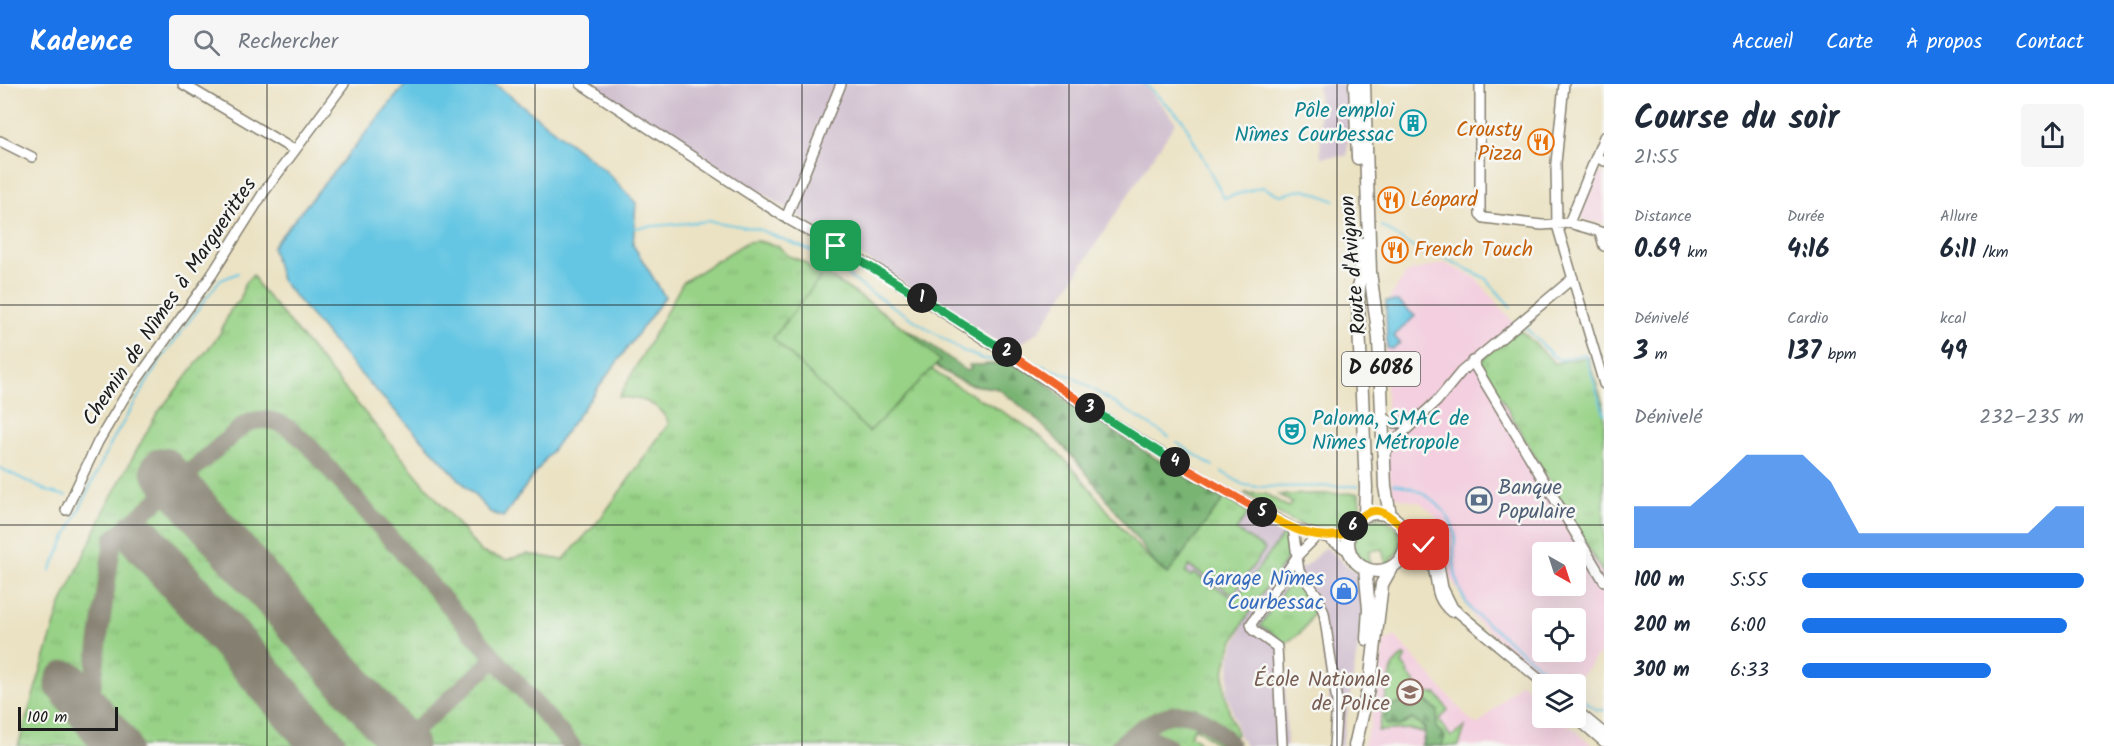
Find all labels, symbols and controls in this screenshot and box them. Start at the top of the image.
search box [169,15,589,69]
text: Kadence [30,20,133,65]
text: Rechercher [238,25,338,60]
icon: search [190,26,223,59]
text: Accueil [1732,26,1793,59]
text: Carte [1826,26,1873,59]
text: À propos [1906,26,1982,59]
text: Contact [2015,26,2084,59]
text: Course du soir [1634,93,1839,146]
place label: Pôle emploi Nîmes Courbessac [1235,95,1395,152]
button: share [2021,104,2084,167]
building icon: Pôle emploi Nîmes Courbessac [1398,108,1428,138]
place label: Crousty Pizza [1456,114,1522,171]
restaurant icon: Crousty Pizza [1526,127,1556,157]
text: 21:55 [1634,142,1678,174]
street label: Chemin de Nîmes à Marguerittes [74,171,266,433]
place label: Léopard [1410,184,1478,217]
restaurant icon: Léopard [1376,185,1406,215]
street label: Route d'Avignon [1331,194,1377,336]
text: Distance [1634,204,1692,229]
text: Durée [1787,204,1825,229]
text: Allure [1940,204,1978,229]
pin [810,220,861,271]
icon: arrive [819,229,852,262]
text: 0.69 [1634,229,1681,271]
text: 4:16 [1787,229,1830,271]
text: 6:11 [1940,229,1976,271]
place label: French Touch [1414,234,1533,267]
restaurant icon: French Touch [1380,235,1410,265]
text: km [1681,240,1707,265]
text: /km [1976,240,2009,265]
pin: 1 [907,283,937,313]
text: 1 [920,285,924,310]
text: Dénivelé [1634,306,1689,331]
text: Cardio [1787,306,1828,331]
text: kcal [1940,306,1966,331]
text: 3 [1634,331,1648,373]
text: 137 [1787,331,1821,373]
text: 49 [1940,331,1967,373]
pin: 2 [992,337,1022,367]
text: 2 [1002,339,1012,364]
text: m [1648,342,1667,367]
text: bpm [1821,342,1857,367]
road number: D 6086 [1342,352,1420,386]
pin: 3 [1075,393,1105,423]
text: 3 [1086,395,1094,420]
text: Dénivelé [1634,402,1702,434]
text: 232–235 m [1979,402,2084,434]
place label: Paloma, SMAC de Nîmes Métropole [1312,403,1470,460]
theatre icon: Paloma, SMAC de Nîmes Métropole [1277,416,1307,446]
pin: 4 [1160,447,1190,477]
text: 4 [1171,449,1179,474]
place label: Banque Populaire [1498,472,1576,529]
bank icon: Banque Populaire [1464,485,1494,515]
pin: 5 [1247,497,1277,527]
text: 5 [1258,499,1266,524]
pin: 6 [1338,511,1368,541]
text: 6 [1349,513,1357,538]
pin [1398,519,1449,570]
icon: check [1407,528,1440,561]
north arrow [1532,542,1586,596]
map controls [1532,542,1586,728]
place label: Garage Nîmes Courbessac [1202,563,1324,620]
text: 100 m [1634,565,1685,597]
text: 5:55 [1730,565,1767,597]
shop icon: Garage Nîmes Courbessac [1329,576,1359,606]
button: locate [1532,608,1586,662]
text: 200 m [1634,610,1690,642]
text: 6:00 [1730,610,1766,642]
text: 300 m [1634,655,1690,687]
text: 6:33 [1730,655,1769,687]
place label: École Nationale de Police [1254,664,1391,721]
button: layers [1532,674,1586,728]
school or university icon: École Nationale de Police [1395,677,1425,707]
scale bar [18,704,118,732]
text: 100 m [27,705,67,730]

